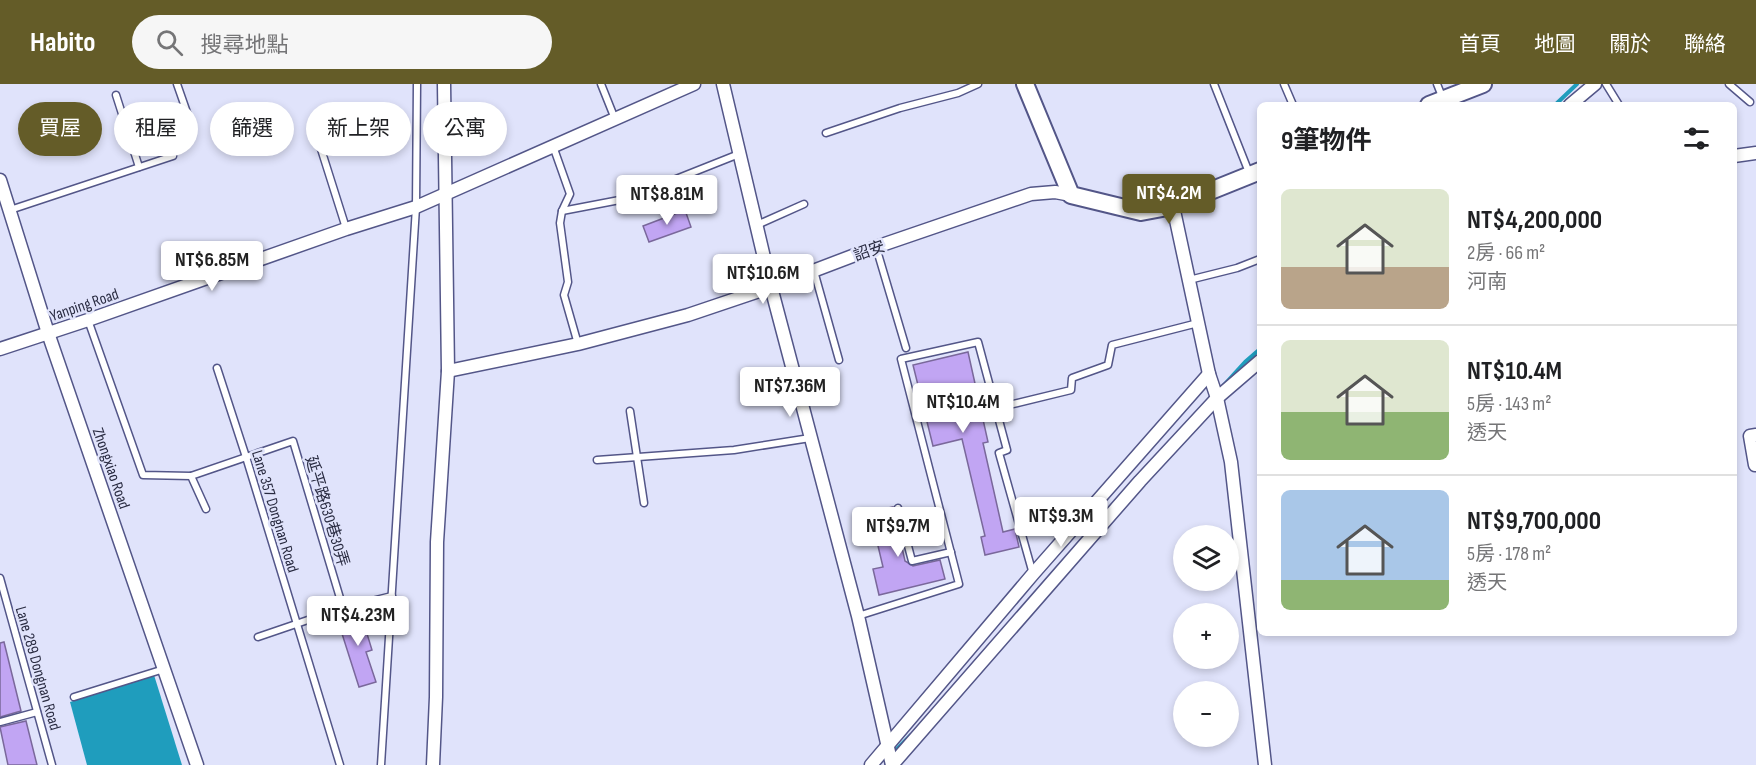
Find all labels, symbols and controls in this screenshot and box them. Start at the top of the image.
search box [132,15,552,69]
text: Habito [30,26,96,59]
icon: search [153,26,186,59]
text: 搜尋地點 [201,32,289,59]
text: 首頁 [1459,32,1501,57]
text: 地圖 [1534,32,1576,57]
text: 關於 [1609,32,1651,57]
text: 聯絡 [1684,32,1726,57]
chip: 買屋 [18,102,102,156]
chip: 租屋 [114,102,198,156]
chip: 篩選 [210,102,294,156]
chip: 新上架 [306,102,411,156]
chip: 公寓 [423,102,507,156]
icon: filters [1680,122,1713,155]
text: 9筆物件 [1281,126,1371,157]
pin: NT$4.2M [1114,174,1224,225]
pin: NT$8.81M [605,175,729,226]
text: NT$4.2M [1136,181,1202,205]
text: NT$8.81M [630,182,704,206]
text: NT$4,200,000 [1467,205,1602,236]
icon: home [1329,213,1401,285]
street label: 詔安 [851,237,888,266]
pin: NT$6.85M [150,241,274,292]
text: 2房 · 66 m² [1467,241,1545,265]
text: NT$6.85M [175,248,249,272]
pin: NT$10.6M [701,254,825,305]
text: NT$10.6M [727,261,799,285]
text: 河南 [1467,270,1507,294]
street label: Yanping Road [48,285,121,326]
text: NT$10.4M [1467,356,1562,387]
icon: home [1329,364,1401,436]
pin: NT$7.36M [728,367,852,418]
text: NT$7.36M [754,374,826,398]
pin: NT$10.4M [901,383,1025,434]
text: NT$10.4M [926,390,1000,414]
text: 5房 · 143 m² [1467,392,1551,416]
text: 透天 [1467,421,1507,445]
street label: Zhongxiao Road [88,426,133,511]
street label: Lane 357 Dongnan Road [247,448,302,575]
street label: 延平路630巷30弄 [301,454,352,569]
pin: NT$9.3M [1006,497,1116,548]
text: NT$9.3M [1029,504,1093,528]
text: NT$9,700,000 [1467,506,1601,537]
pin: NT$9.7M [843,507,953,558]
text: NT$9.7M [866,514,930,538]
icon: home [1329,514,1401,586]
map controls [1173,525,1239,747]
button: layers [1173,525,1239,591]
text: 5房 · 178 m² [1467,542,1551,566]
text: 透天 [1467,571,1507,595]
pin: NT$4.23M [296,596,420,647]
text: NT$4.23M [321,603,395,627]
button: + [1173,603,1239,669]
street label: Lane 289 Dongnan Road [11,604,64,733]
button: − [1173,681,1239,747]

